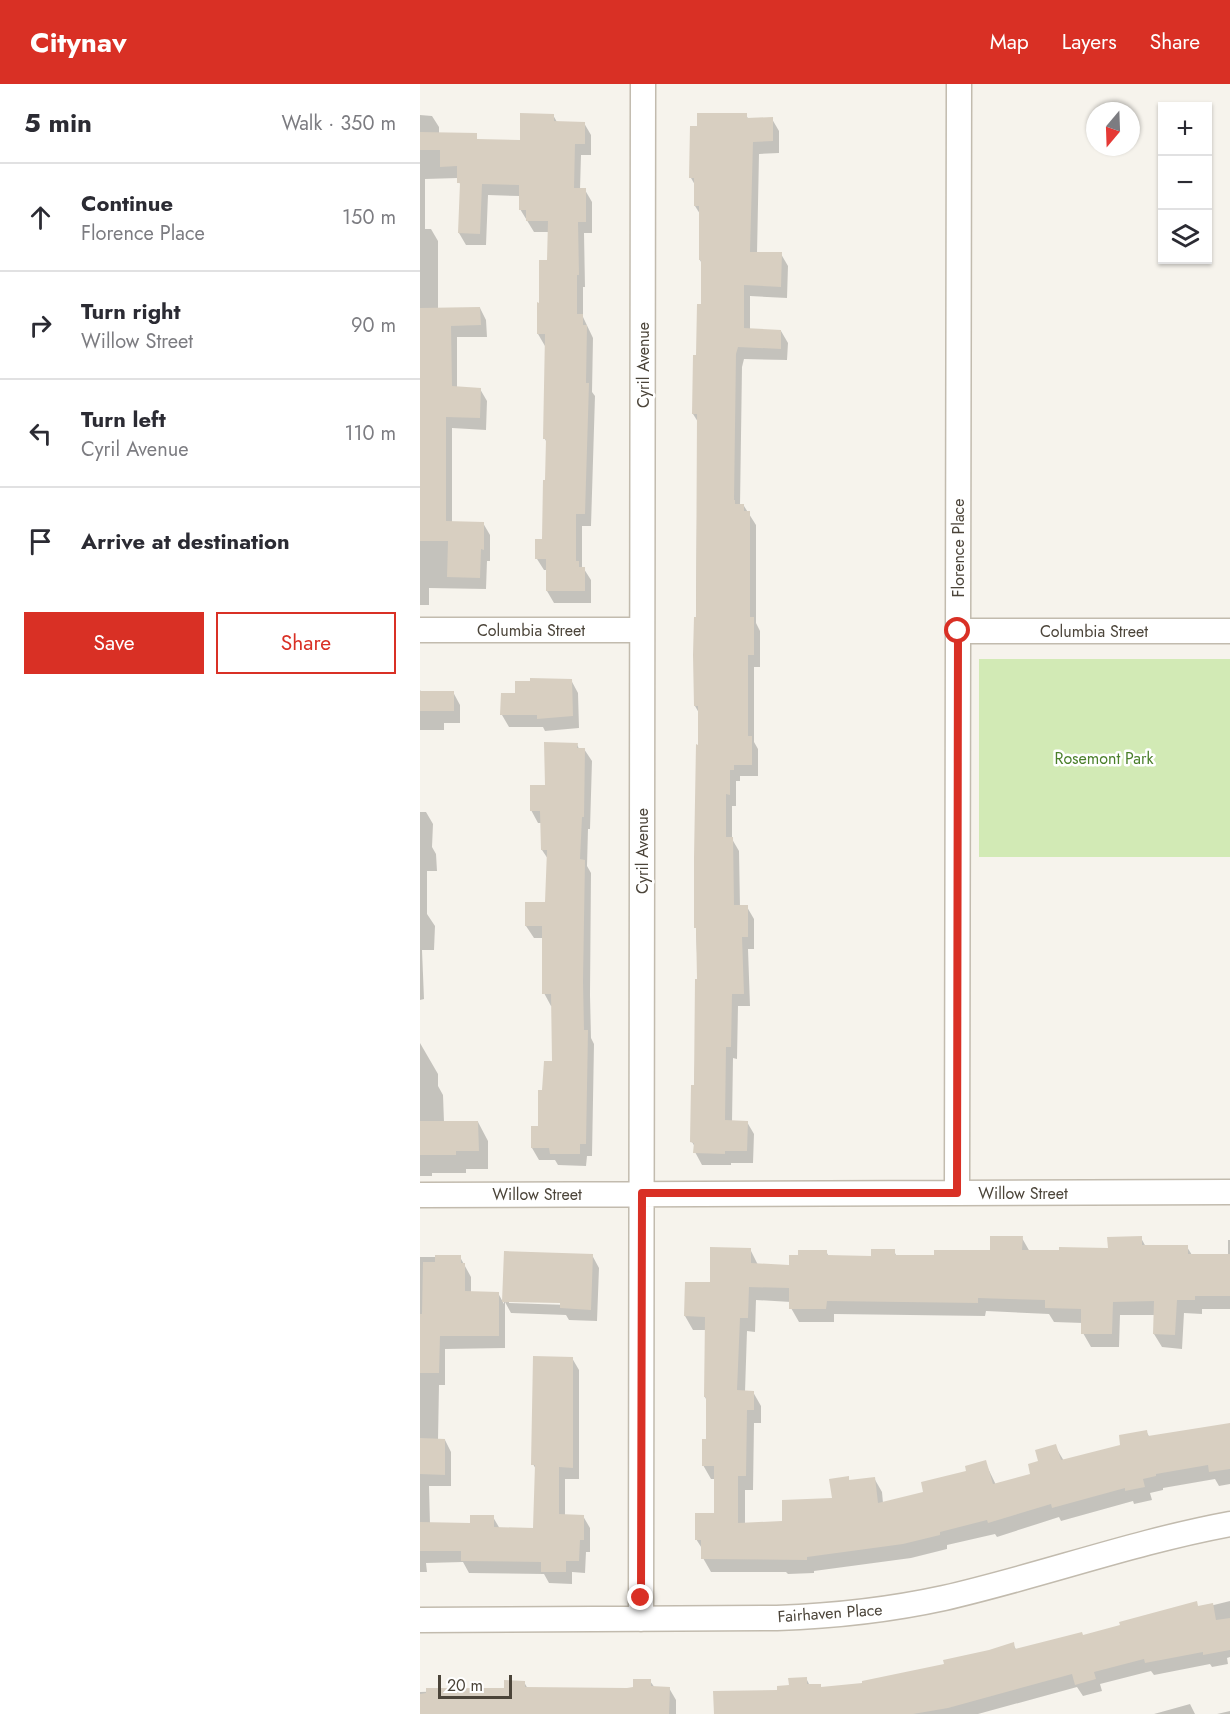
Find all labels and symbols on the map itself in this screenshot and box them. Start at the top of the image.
north arrow [1086,102,1140,156]
street label: Cyril Avenue [632,322,655,408]
street label: Florence Place [947,498,970,598]
route start [944,617,970,643]
street label: Columbia Street [477,619,585,642]
street label: Columbia Street [1040,620,1148,643]
park label: Rosemont Park [1054,747,1155,770]
street label: Cyril Avenue [631,808,654,894]
street label: Willow Street [978,1182,1068,1205]
street label: Willow Street [492,1183,582,1206]
route end [627,1584,653,1610]
street label: Fairhaven Place [777,1598,883,1628]
scale bar [438,1672,512,1700]

